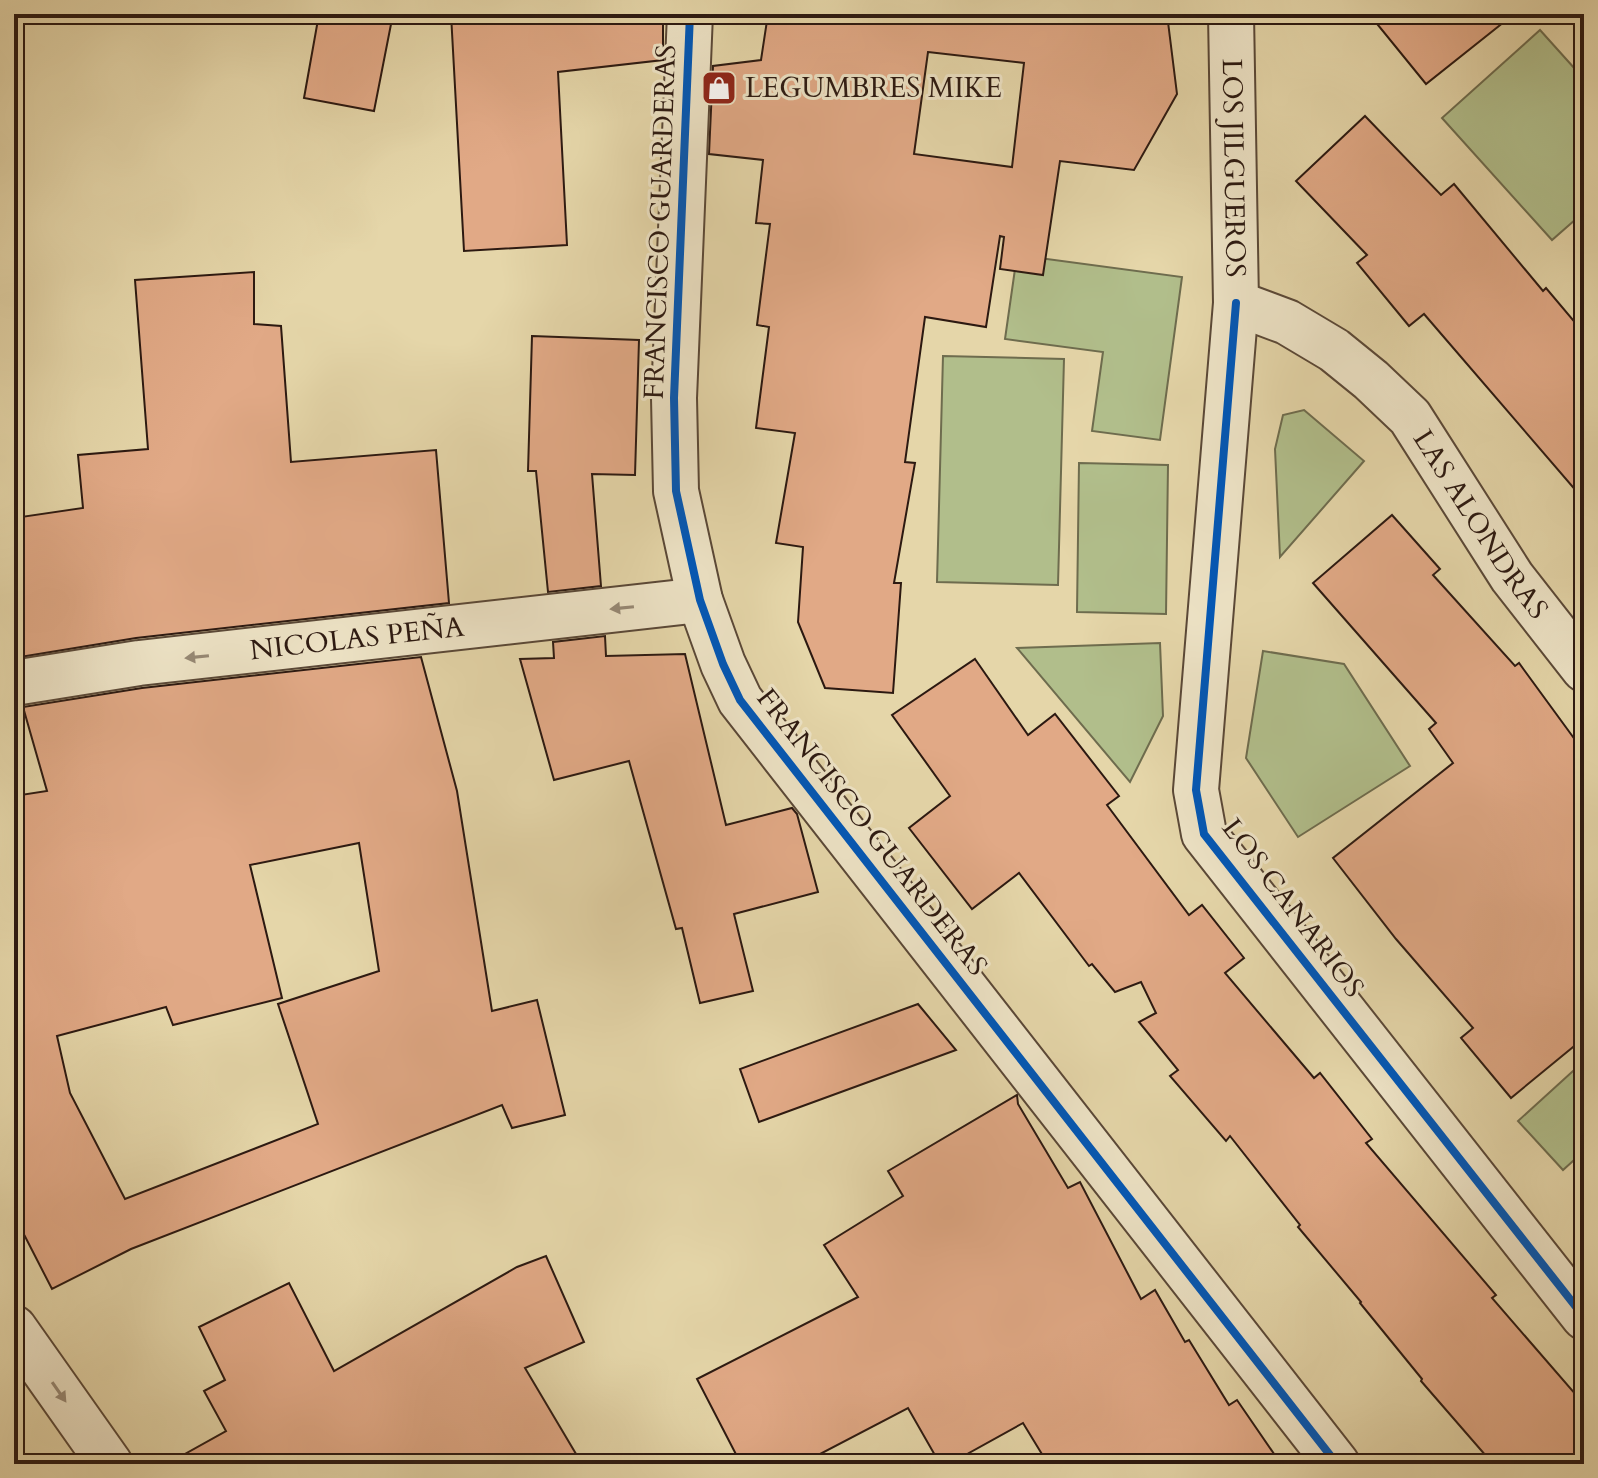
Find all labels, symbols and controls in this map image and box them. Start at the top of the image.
street label: FRANCISCO GUARDERAS [635,44,685,400]
street label: LOS JILGUEROS [1213,58,1255,278]
shop icon: LEGUMBRES MIKE [700,69,738,107]
place label: LEGUMBRES MIKE [745,69,1002,107]
street label: LAS ALONDRAS [1404,423,1557,627]
one-way arrow [609,602,634,615]
street label: NICOLAS PEÑA [248,608,466,669]
one-way arrow [184,650,209,663]
street label: FRANCISCO GUARDERAS [748,680,996,984]
street label: LOS CANARIOS [1213,811,1373,1005]
one-way arrow [51,1381,66,1402]

